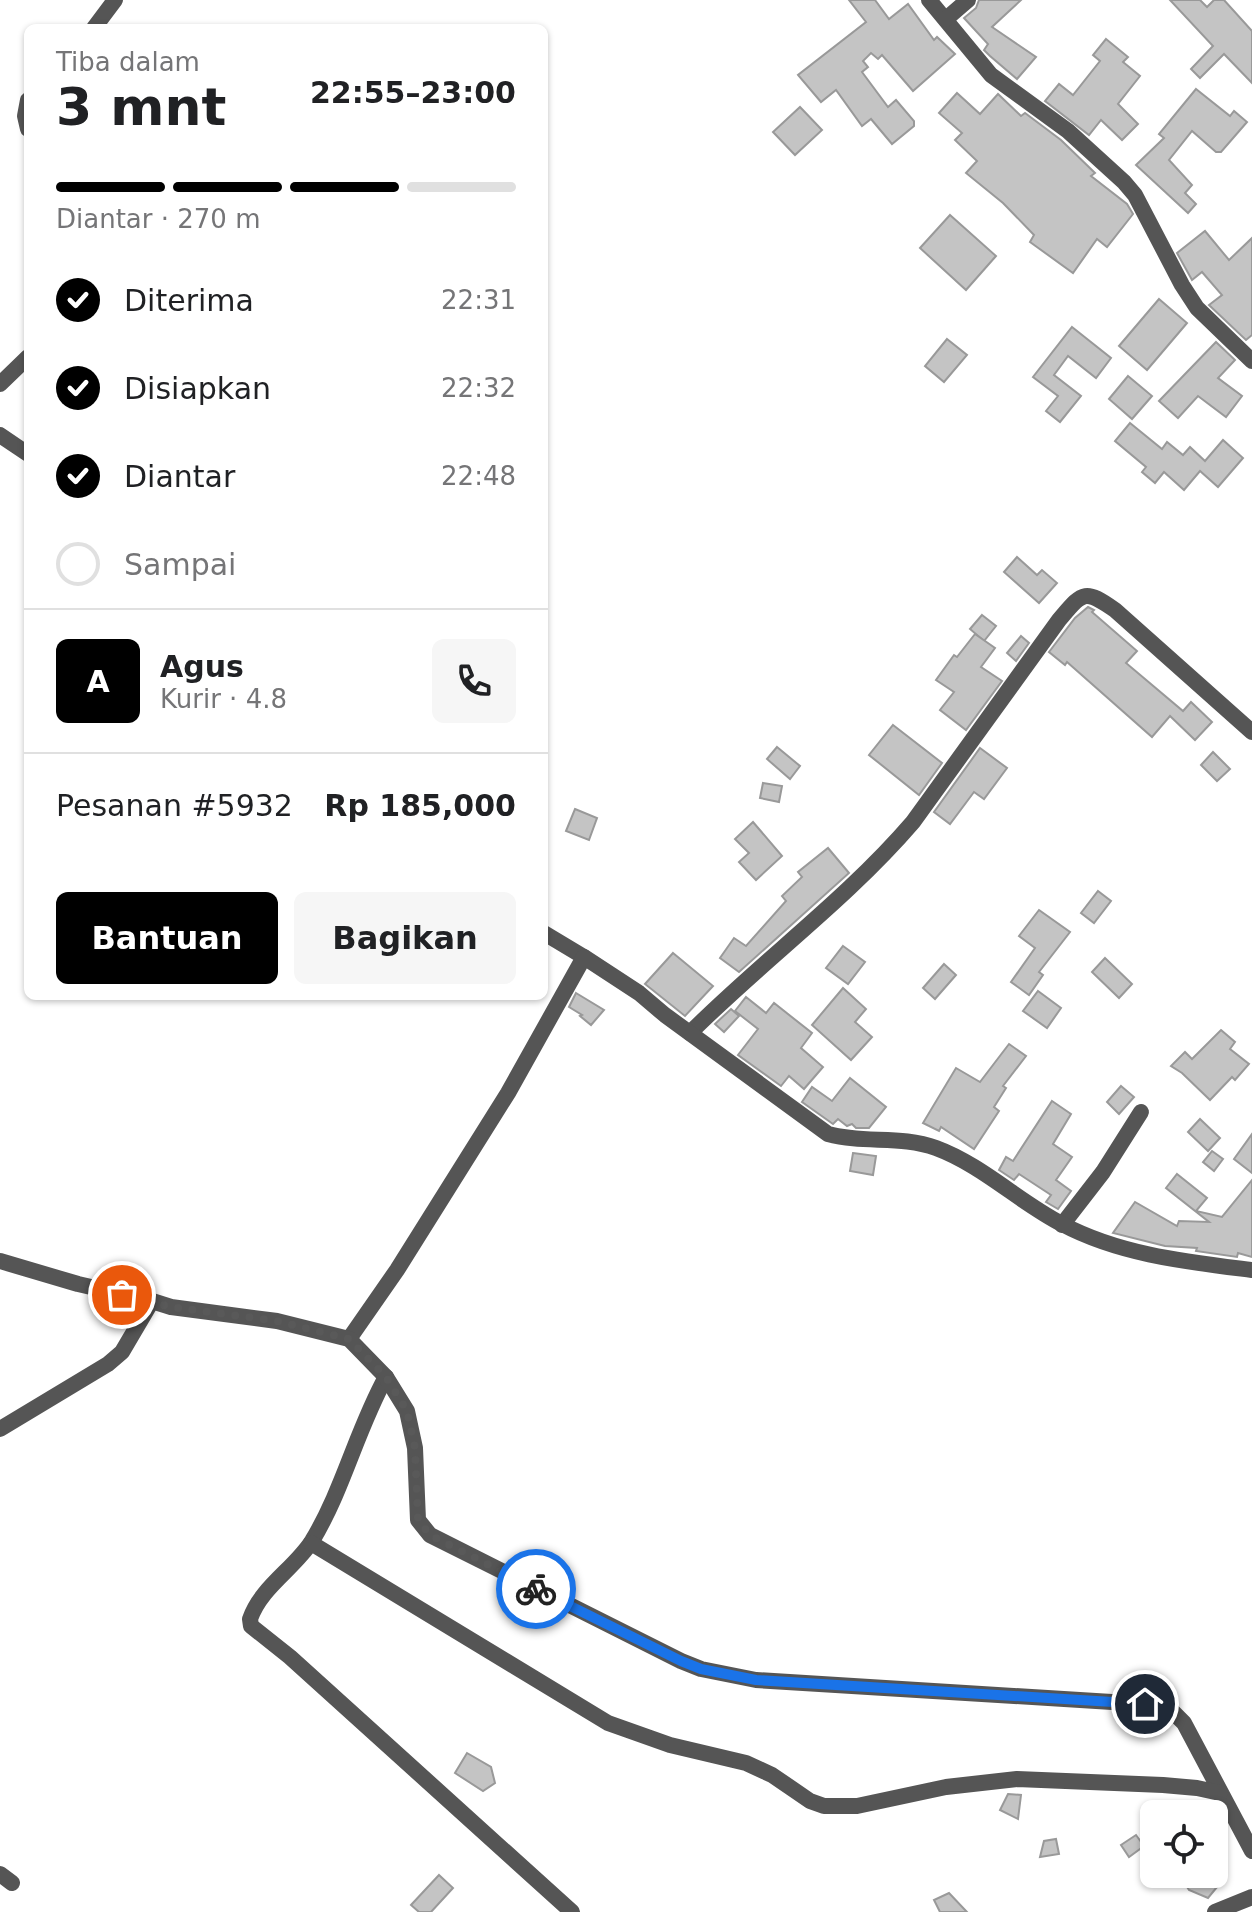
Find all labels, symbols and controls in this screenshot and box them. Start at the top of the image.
text: Tiba dalam [56,47,200,77]
text: 22:55–23:00 [310,75,516,110]
text: 3 mnt [56,77,226,137]
text: Diantar · 270 m [56,204,260,234]
icon: check [56,278,100,322]
text: Diterima [124,283,254,318]
text: 22:31 [441,285,516,315]
icon: check [56,366,100,410]
text: Disiapkan [124,371,271,406]
text: 22:32 [441,373,516,403]
icon: check [56,454,100,498]
text: Diantar [124,459,235,494]
text: 22:48 [441,461,516,491]
text: Sampai [124,547,236,582]
button: phone [432,639,516,723]
text: Agus [160,649,244,684]
text: A [86,664,110,699]
text: Kurir · 4.8 [160,684,287,714]
text: Pesanan #5932 [56,788,293,823]
text: Rp 185,000 [324,788,516,823]
button: Bantuan [56,892,278,984]
button: Bagikan [294,892,516,984]
pin [88,1261,156,1329]
icon: bag [100,1273,144,1317]
courier [496,1549,576,1629]
icon: bike [514,1567,558,1611]
pin [1111,1670,1179,1738]
icon: home [1123,1682,1167,1726]
map controls [1140,1800,1228,1888]
button: locate [1140,1800,1228,1888]

